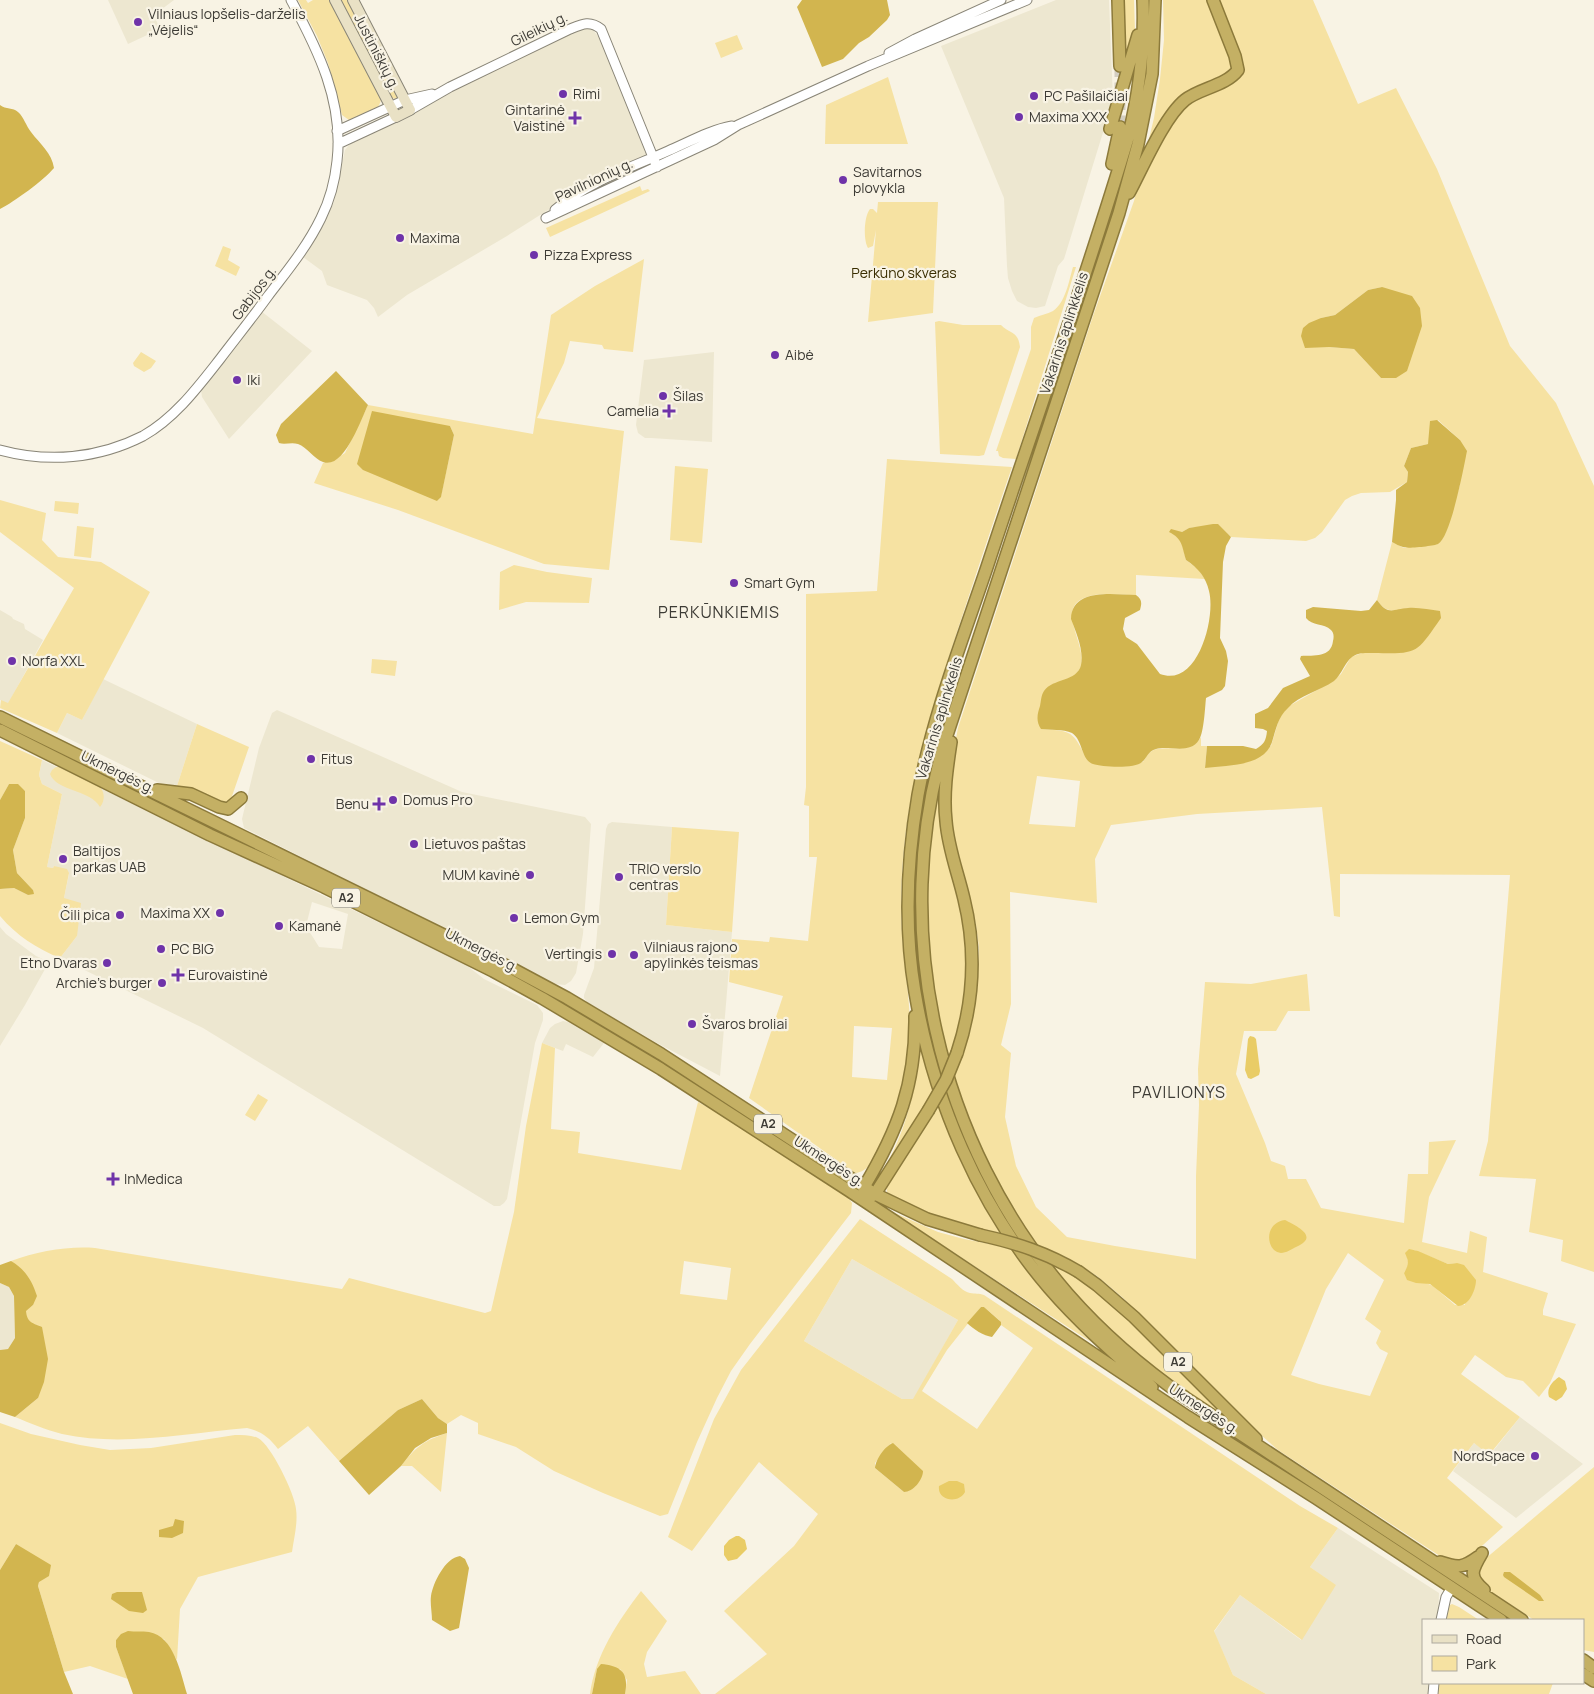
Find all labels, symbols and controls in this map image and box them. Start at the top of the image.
place label: Vilniaus lopšelis-darželis „Vėjelis“ [148,4,306,39]
street label: Gileikių g. [507,7,570,50]
street label: Justiniškių g. [350,10,405,93]
marker: Vilniaus lopšelis-darželis „Vėjelis“ [132,16,144,28]
place label: Rimi [573,84,600,103]
place label: PC Pašilaičiai [1044,86,1128,105]
marker: Rimi [557,88,569,100]
marker: PC Pašilaičiai [1028,90,1040,102]
place label: Gintarinė Vaistinė [505,100,565,135]
place label: Maxima XXX [1029,107,1108,126]
marker: Maxima XXX [1013,111,1025,123]
marker: Gintarinė Vaistinė [569,112,581,124]
street label: Pavilnionių g. [552,153,636,206]
place label: Savitarnos plovykla [853,162,922,197]
marker: Savitarnos plovykla [837,174,849,186]
place label: Maxima [410,228,460,247]
marker: Maxima [394,232,406,244]
place label: Pizza Express [544,245,632,264]
marker: Pizza Express [528,249,540,261]
street label: Gabijos g. [227,262,280,324]
park label: Perkūno skveras [851,263,957,282]
street label: Vakarinis aplinkkelis [1035,269,1092,396]
place label: Aibė [785,345,814,364]
marker: Aibė [769,349,781,361]
place label: Iki [247,370,260,389]
marker: Iki [231,374,243,386]
place label: Šilas [673,386,703,405]
marker: Šilas [657,390,669,402]
place label: Camelia [607,401,659,420]
marker: Camelia [663,405,675,417]
place label: Smart Gym [744,573,815,592]
marker: Smart Gym [728,577,740,589]
district label: PERKŪNKIEMIS [658,601,780,623]
place label: Norfa XXL [22,651,84,670]
street label: Vakarinis aplinkkelis [911,654,966,781]
marker: Norfa XXL [6,655,18,667]
street label: Ukmergės g. [78,745,158,798]
place label: Fitus [321,749,353,768]
marker: Fitus [305,753,317,765]
place label: Domus Pro [403,790,473,809]
place label: Benu [336,794,369,813]
marker: Domus Pro [387,794,399,806]
marker: Benu [373,798,385,810]
place label: Lietuvos paštas [424,834,526,853]
marker: Lietuvos paštas [408,838,420,850]
place label: Baltijos parkas UAB [73,841,146,876]
marker: Baltijos parkas UAB [57,853,69,865]
place label: TRIO verslo centras [629,859,701,894]
place label: MUM kavinė [443,865,520,884]
marker: MUM kavinė [524,869,536,881]
marker: TRIO verslo centras [613,871,625,883]
road number: A2 [332,888,360,908]
place label: Maxima XX [140,903,211,922]
place label: Čili pica [60,905,110,924]
marker: Maxima XX [214,907,226,919]
place label: Lemon Gym [524,908,600,927]
marker: Čili pica [114,909,126,921]
marker: Lemon Gym [508,912,520,924]
place label: Kamanė [289,916,341,935]
marker: Kamanė [273,920,285,932]
street label: Ukmergės g. [442,923,522,976]
place label: Vilniaus rajono apylinkės teismas [644,937,758,972]
place label: PC BIG [171,939,214,958]
marker: PC BIG [155,943,167,955]
place label: Vertingis [545,944,602,963]
marker: Vertingis [606,948,618,960]
marker: Vilniaus rajono apylinkės teismas [628,949,640,961]
place label: Etno Dvaras [20,953,97,972]
marker: Etno Dvaras [101,957,113,969]
place label: Eurovaistinė [188,965,268,984]
marker: Eurovaistinė [172,969,184,981]
place label: Archie's burger [56,973,152,992]
marker: Archie's burger [156,977,168,989]
place label: Švaros broliai [702,1014,787,1033]
marker: Švaros broliai [686,1018,698,1030]
district label: PAVILIONYS [1132,1081,1226,1103]
road number: A2 [754,1114,782,1134]
street label: Ukmergės g. [791,1131,868,1190]
place label: InMedica [124,1169,183,1188]
marker: InMedica [106,1172,120,1186]
road number: A2 [1164,1352,1192,1371]
street label: Ukmergės g. [1166,1379,1243,1438]
place label: NordSpace [1454,1446,1525,1465]
marker: NordSpace [1529,1450,1541,1462]
legend [1422,1619,1584,1684]
text: Road [1466,1628,1502,1649]
text: Park [1466,1653,1496,1674]

